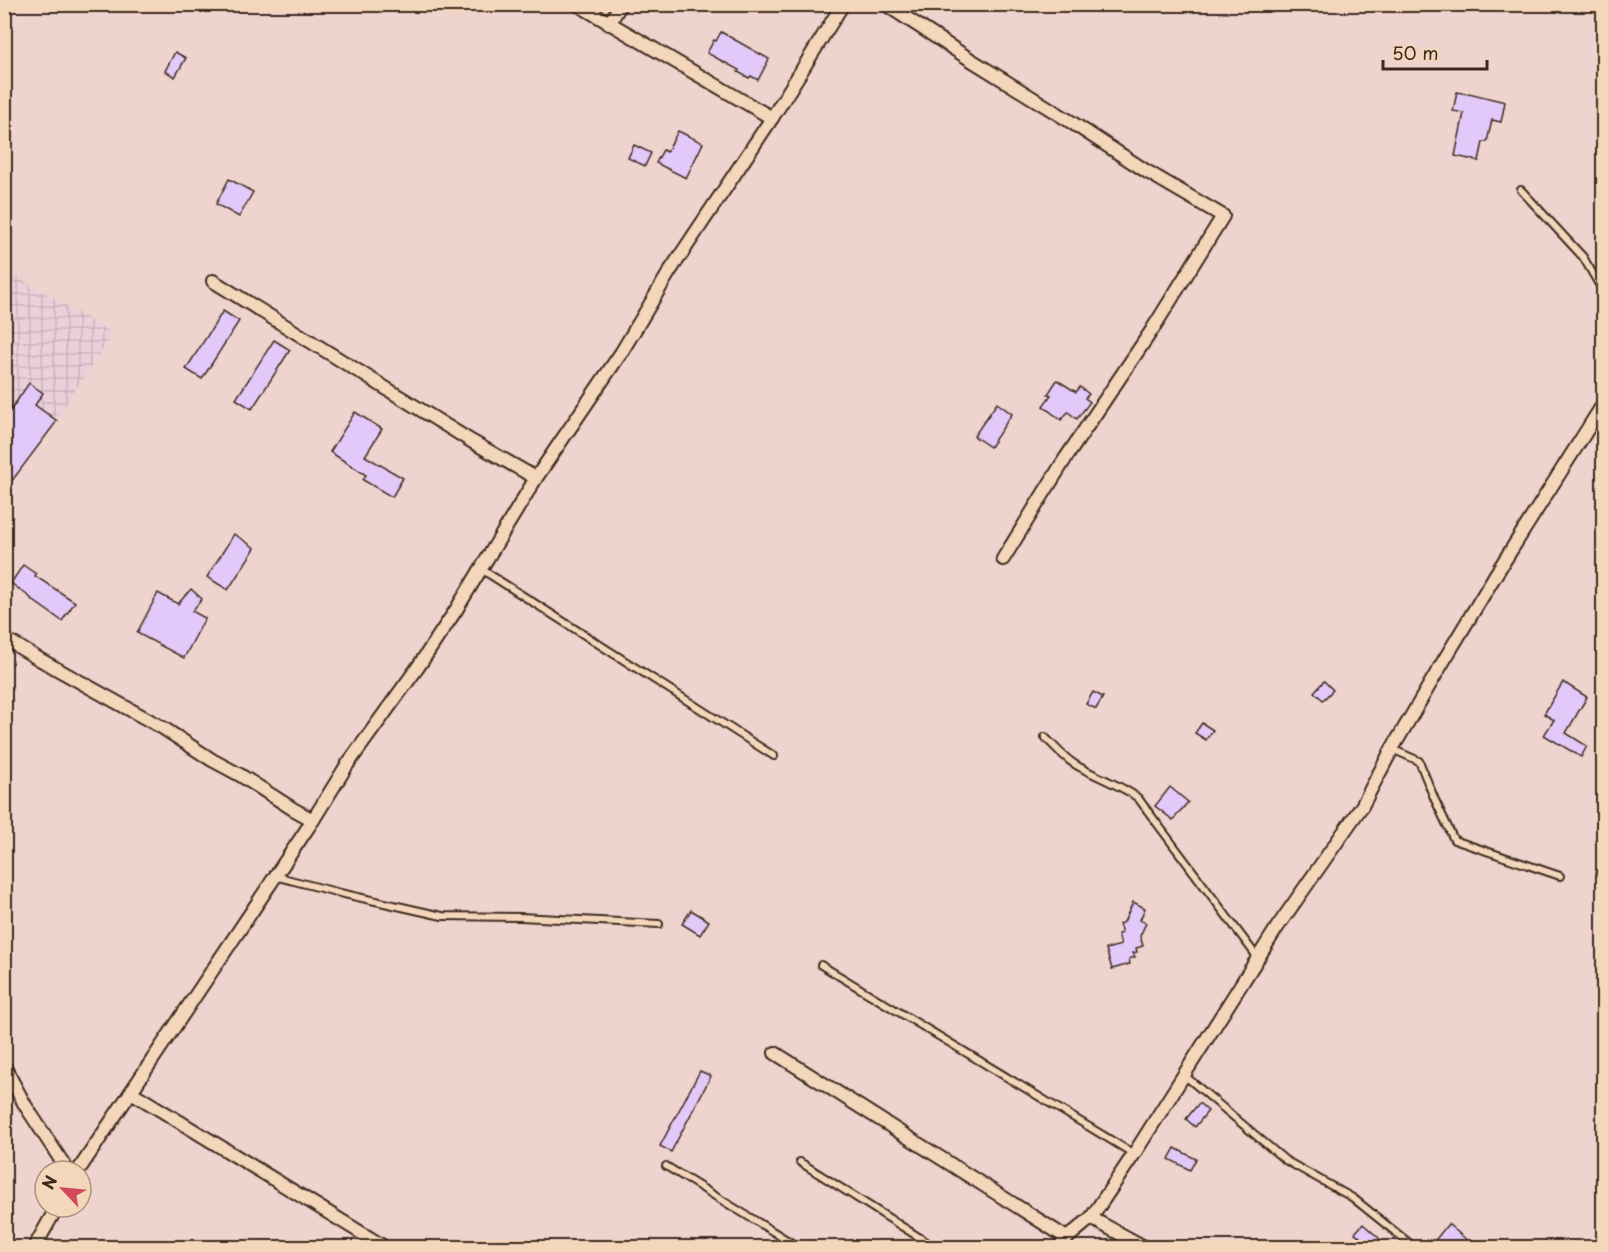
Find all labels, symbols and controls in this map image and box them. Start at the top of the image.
scale bar [1383,33,1486,71]
text: 50 m [1392,39,1439,66]
north arrow [33,1159,93,1219]
text: N [35,1171,62,1193]

